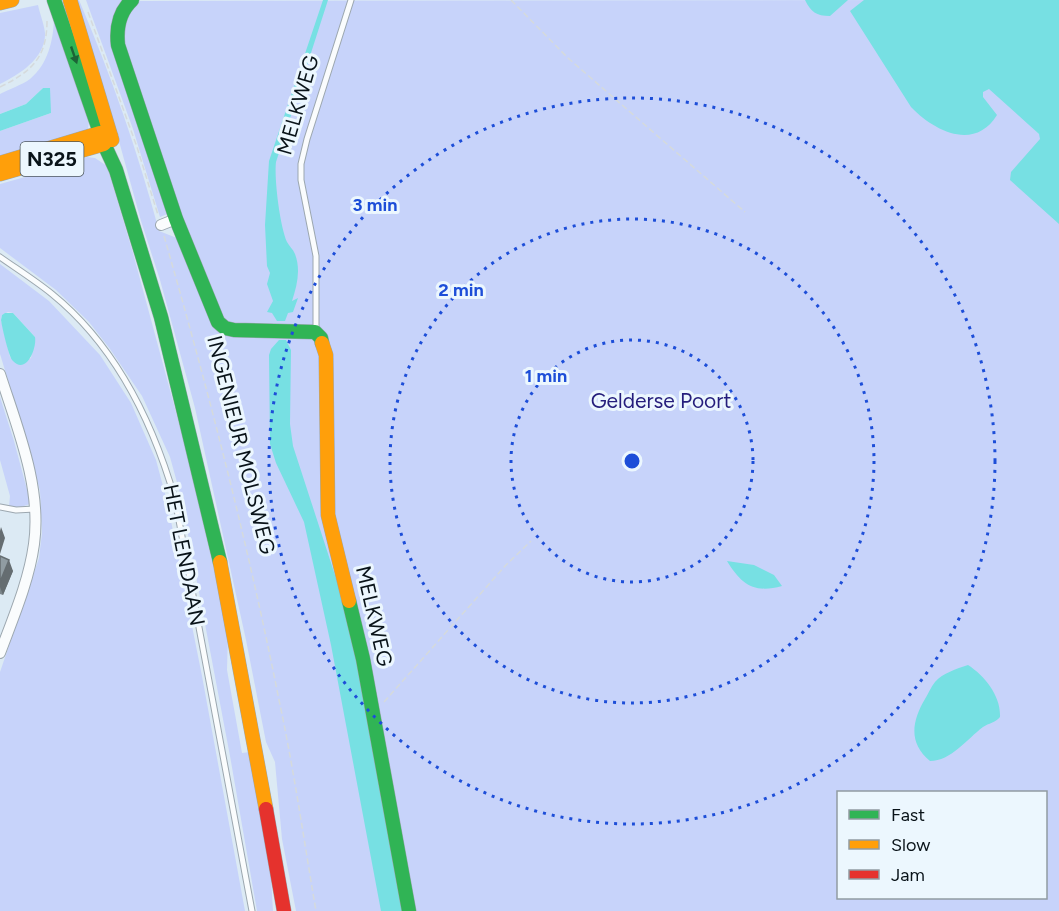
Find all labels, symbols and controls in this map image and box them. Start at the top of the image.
one-way arrow [69,46,79,64]
street label: MELKWEG [271,52,324,158]
road number: N325 [20,142,84,176]
text: 3 min [353,194,397,216]
text: 2 min [438,279,484,301]
street label: INGENIEUR MOLSWEG [202,333,281,557]
text: 1 min [525,365,567,387]
park label: Gelderse Poort [591,388,731,413]
centre of rings [622,451,642,471]
street label: HET LENDAAN [159,482,210,628]
street label: MELKWEG [351,563,398,669]
legend [837,791,1047,899]
text: Fast [891,804,925,826]
text: Slow [891,834,930,856]
text: Jam [891,864,925,886]

